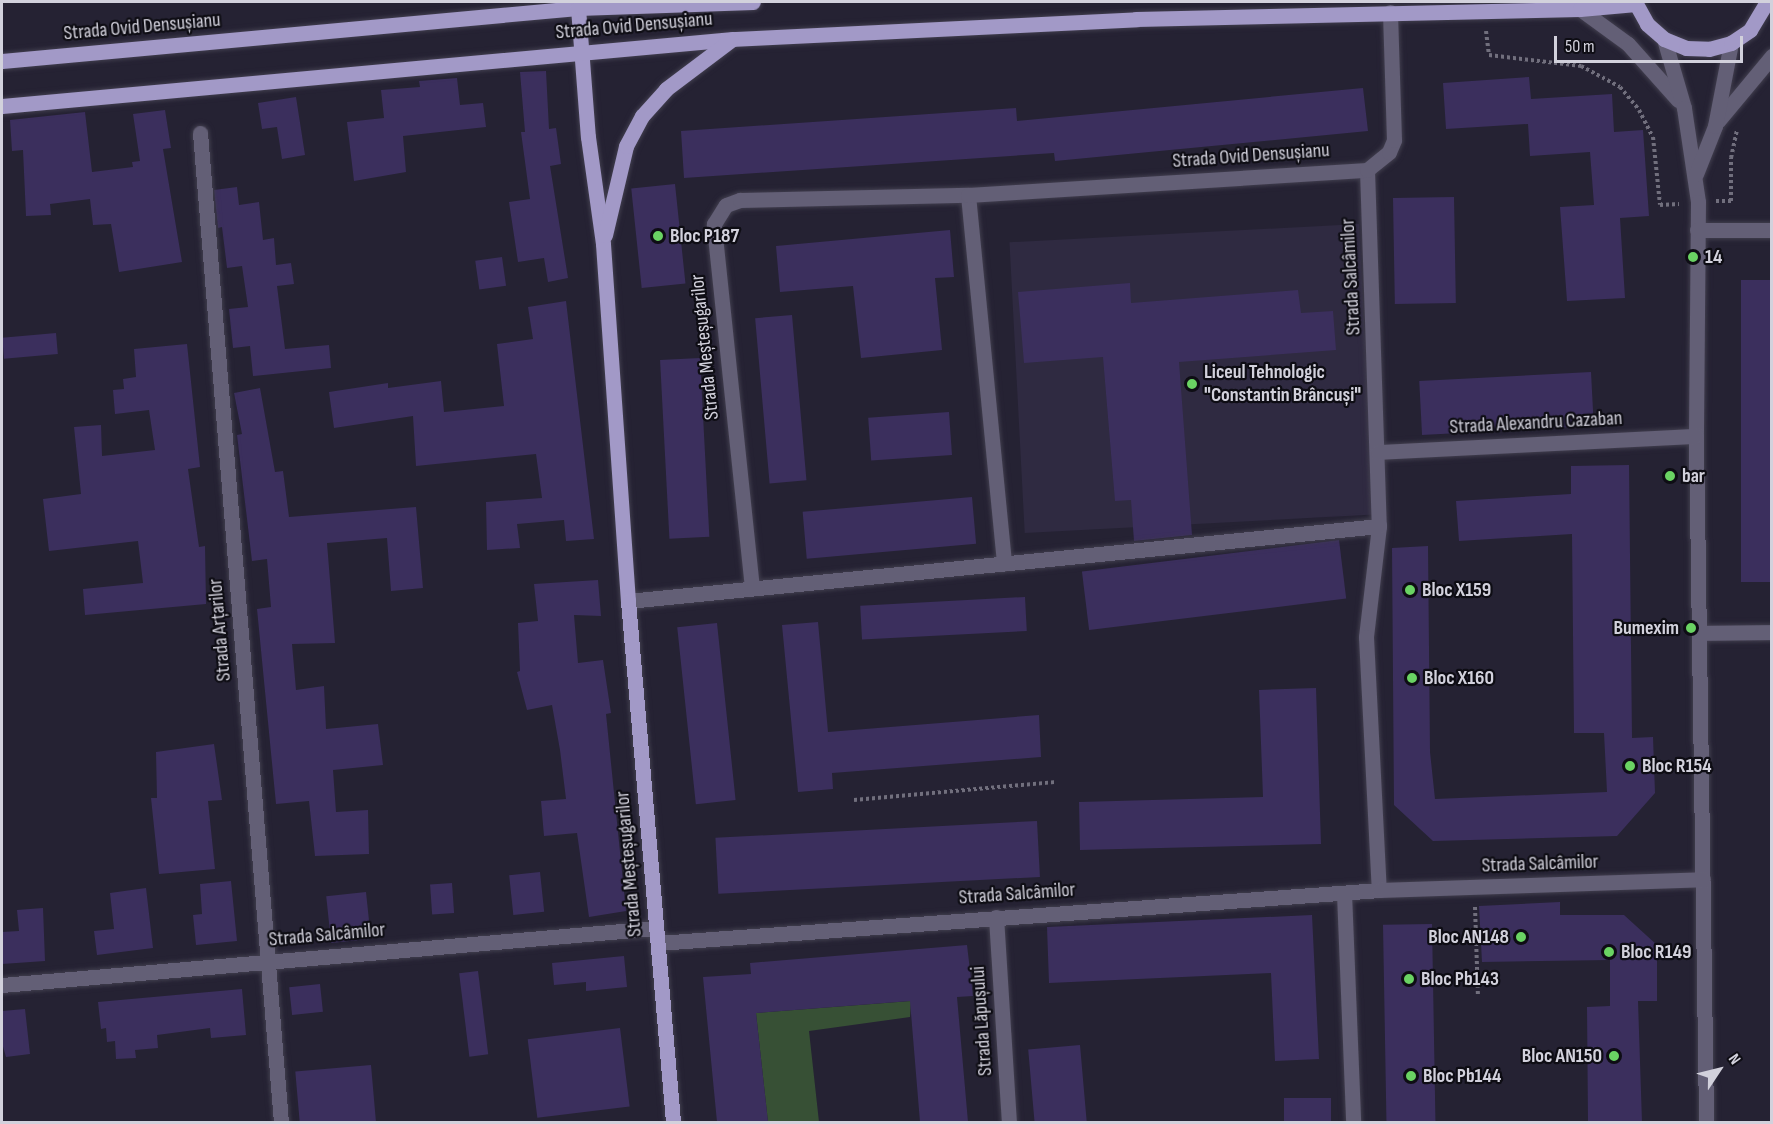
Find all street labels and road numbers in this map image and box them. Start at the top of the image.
street label: Strada Ovid Densușianu [555,7,713,45]
street label: Strada Ovid Densușianu [63,8,221,46]
street label: Strada Ovid Densușianu [1172,139,1330,173]
street label: Strada Salcâmilor [1336,218,1366,336]
street label: Strada Meșteșugarilor [685,273,725,421]
street label: Strada Alexandru Cazaban [1449,406,1623,440]
street label: Strada Arțarilor [204,578,236,682]
street label: Strada Meșteșugarilor [611,790,647,938]
street label: Strada Salcâmilor [1481,850,1599,878]
street label: Strada Salcâmilor [958,878,1076,910]
street label: Strada Salcâmilor [268,918,386,952]
street label: Strada Lăpușului [966,965,998,1077]

